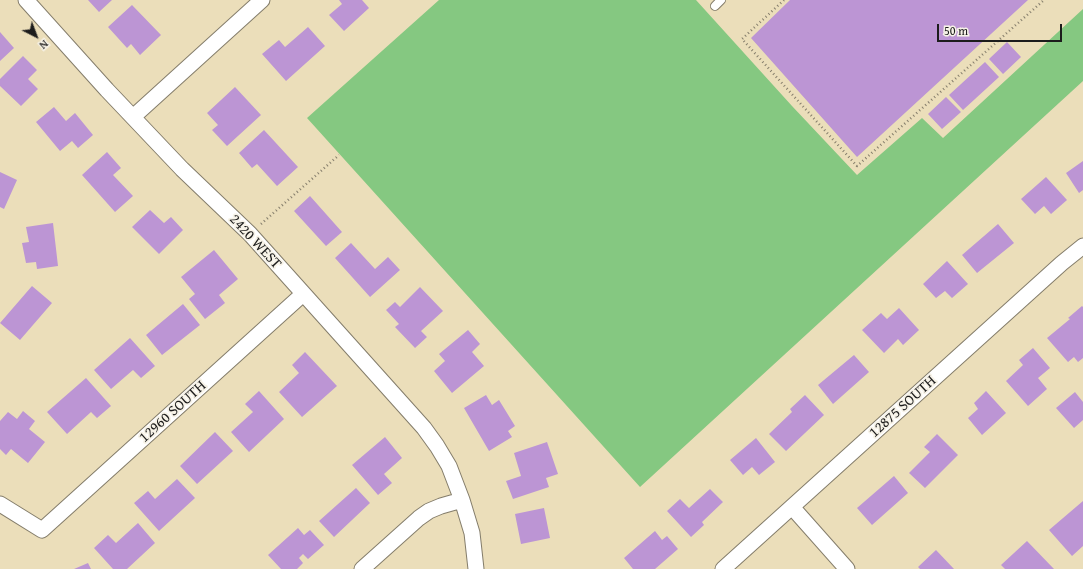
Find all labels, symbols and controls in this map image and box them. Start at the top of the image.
north arrow [16,16,56,56]
scale bar [939,16,1064,42]
text: 50 m [944,22,968,39]
text: N [36,37,52,53]
street label: 2420 WEST [225,211,285,273]
street label: 12875 SOUTH [866,372,940,442]
street label: 12960 SOUTH [136,377,210,447]

